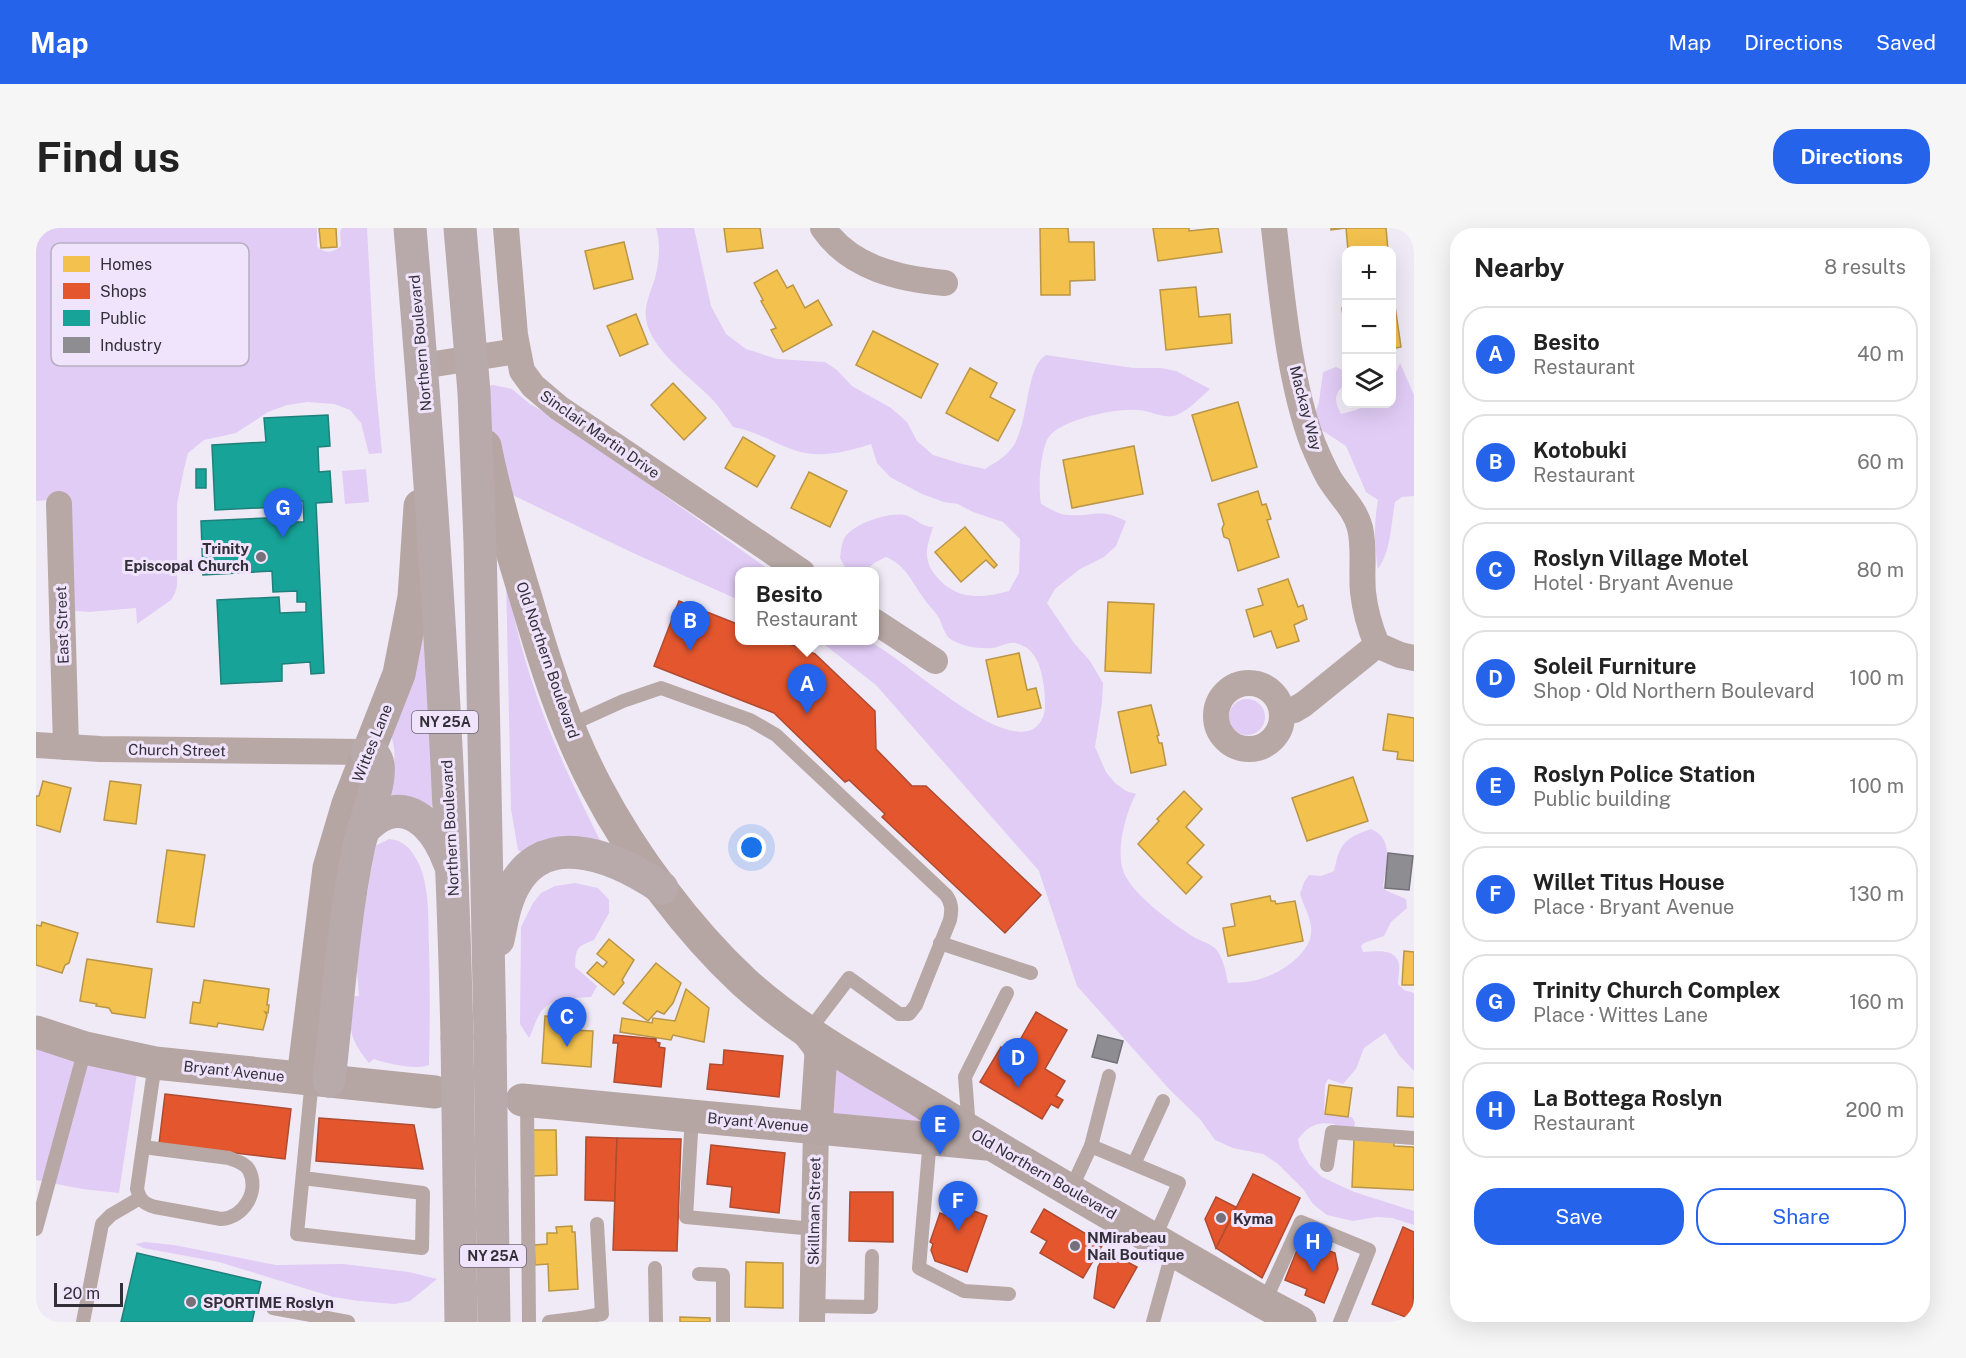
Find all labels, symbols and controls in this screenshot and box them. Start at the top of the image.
text: Map [30,26,89,59]
text: Map [1669,30,1711,55]
text: Directions [1744,30,1843,55]
text: Saved [1876,30,1936,55]
button: Directions [1773,129,1930,184]
text: Find us [36,132,180,181]
legend [51,243,249,366]
map controls [1342,246,1396,408]
button: + [1342,246,1396,300]
text: Nearby [1474,252,1564,283]
text: Homes [100,255,152,274]
text: 8 results [1824,255,1906,279]
street label: Northern Boulevard [406,274,434,412]
text: Shops [100,282,147,301]
button: − [1342,300,1396,354]
text: Public [100,309,147,328]
text: Besito [1533,329,1600,355]
text: Industry [100,336,162,355]
text: A [1488,342,1503,366]
text: 40 m [1857,342,1904,366]
button: layers [1342,354,1396,408]
text: Restaurant [1533,355,1635,379]
street label: Mackay Way [1287,364,1325,452]
street label: Sinclair Martin Drive [537,386,663,482]
text: Kotobuki [1533,437,1627,463]
text: B [1489,450,1502,474]
text: 60 m [1857,450,1904,474]
text: Restaurant [1533,463,1635,487]
pin: G [264,488,302,538]
place label: Trinity Episcopal Church [124,540,250,574]
text: Roslyn Village Motel [1533,545,1749,571]
marker: Trinity Episcopal Church [254,550,268,564]
text: C [1488,558,1503,582]
text: 80 m [1857,558,1904,582]
popup [735,567,879,645]
text: Hotel · Bryant Avenue [1533,571,1734,595]
street label: Old Northern Boulevard [513,580,583,740]
text: Besito [756,581,823,607]
street label: East Street [52,585,72,664]
pin: B [670,602,710,651]
text: Restaurant [756,607,858,631]
text: Soleil Furniture [1533,653,1697,679]
pin: A [788,664,826,714]
text: D [1488,666,1503,690]
text: 100 m [1849,666,1904,690]
text: Shop · Old Northern Boulevard [1533,679,1814,703]
street label: Wittes Lane [349,702,395,784]
road number: NY 25A [412,711,478,733]
street label: Church Street [128,741,226,759]
street label: Northern Boulevard [438,759,462,897]
text: Roslyn Police Station [1533,761,1755,787]
text: E [1489,774,1502,798]
text: 100 m [1849,774,1904,798]
text: Public building [1533,787,1671,811]
your location [737,833,766,862]
text: Willet Titus House [1533,869,1725,895]
text: F [1489,882,1502,906]
text: 130 m [1849,882,1904,906]
text: Place · Bryant Avenue [1533,895,1734,919]
text: Trinity Church Complex [1533,977,1780,1003]
text: G [1488,990,1503,1014]
text: 160 m [1849,990,1904,1014]
pin: C [548,998,586,1047]
text: Place · Wittes Lane [1533,1003,1708,1027]
pin: D [998,1038,1038,1088]
street label: Bryant Avenue [183,1057,285,1085]
text: La Bottega Roslyn [1533,1085,1722,1111]
text: H [1488,1098,1503,1122]
text: 200 m [1846,1098,1904,1122]
pin: E [920,1106,960,1155]
street label: Bryant Avenue [707,1109,809,1135]
text: Restaurant [1533,1111,1635,1135]
street label: Old Northern Boulevard [969,1126,1119,1222]
street label: Skillman Street [805,1156,823,1265]
pin: F [938,1182,978,1231]
button: Save [1474,1188,1684,1245]
button: Share [1696,1188,1906,1245]
place label: Kyma [1233,1210,1273,1227]
marker: Kyma [1214,1211,1228,1225]
pin: H [1294,1222,1332,1272]
place label: NMirabeau Nail Boutique [1087,1229,1184,1263]
marker: NMirabeau Nail Boutique [1068,1239,1082,1253]
road number: NY 25A [460,1245,526,1267]
scale bar [54,1280,123,1308]
text: 20 m [63,1284,100,1303]
place label: SPORTIME Roslyn [203,1294,334,1311]
marker: SPORTIME Roslyn [184,1295,198,1309]

